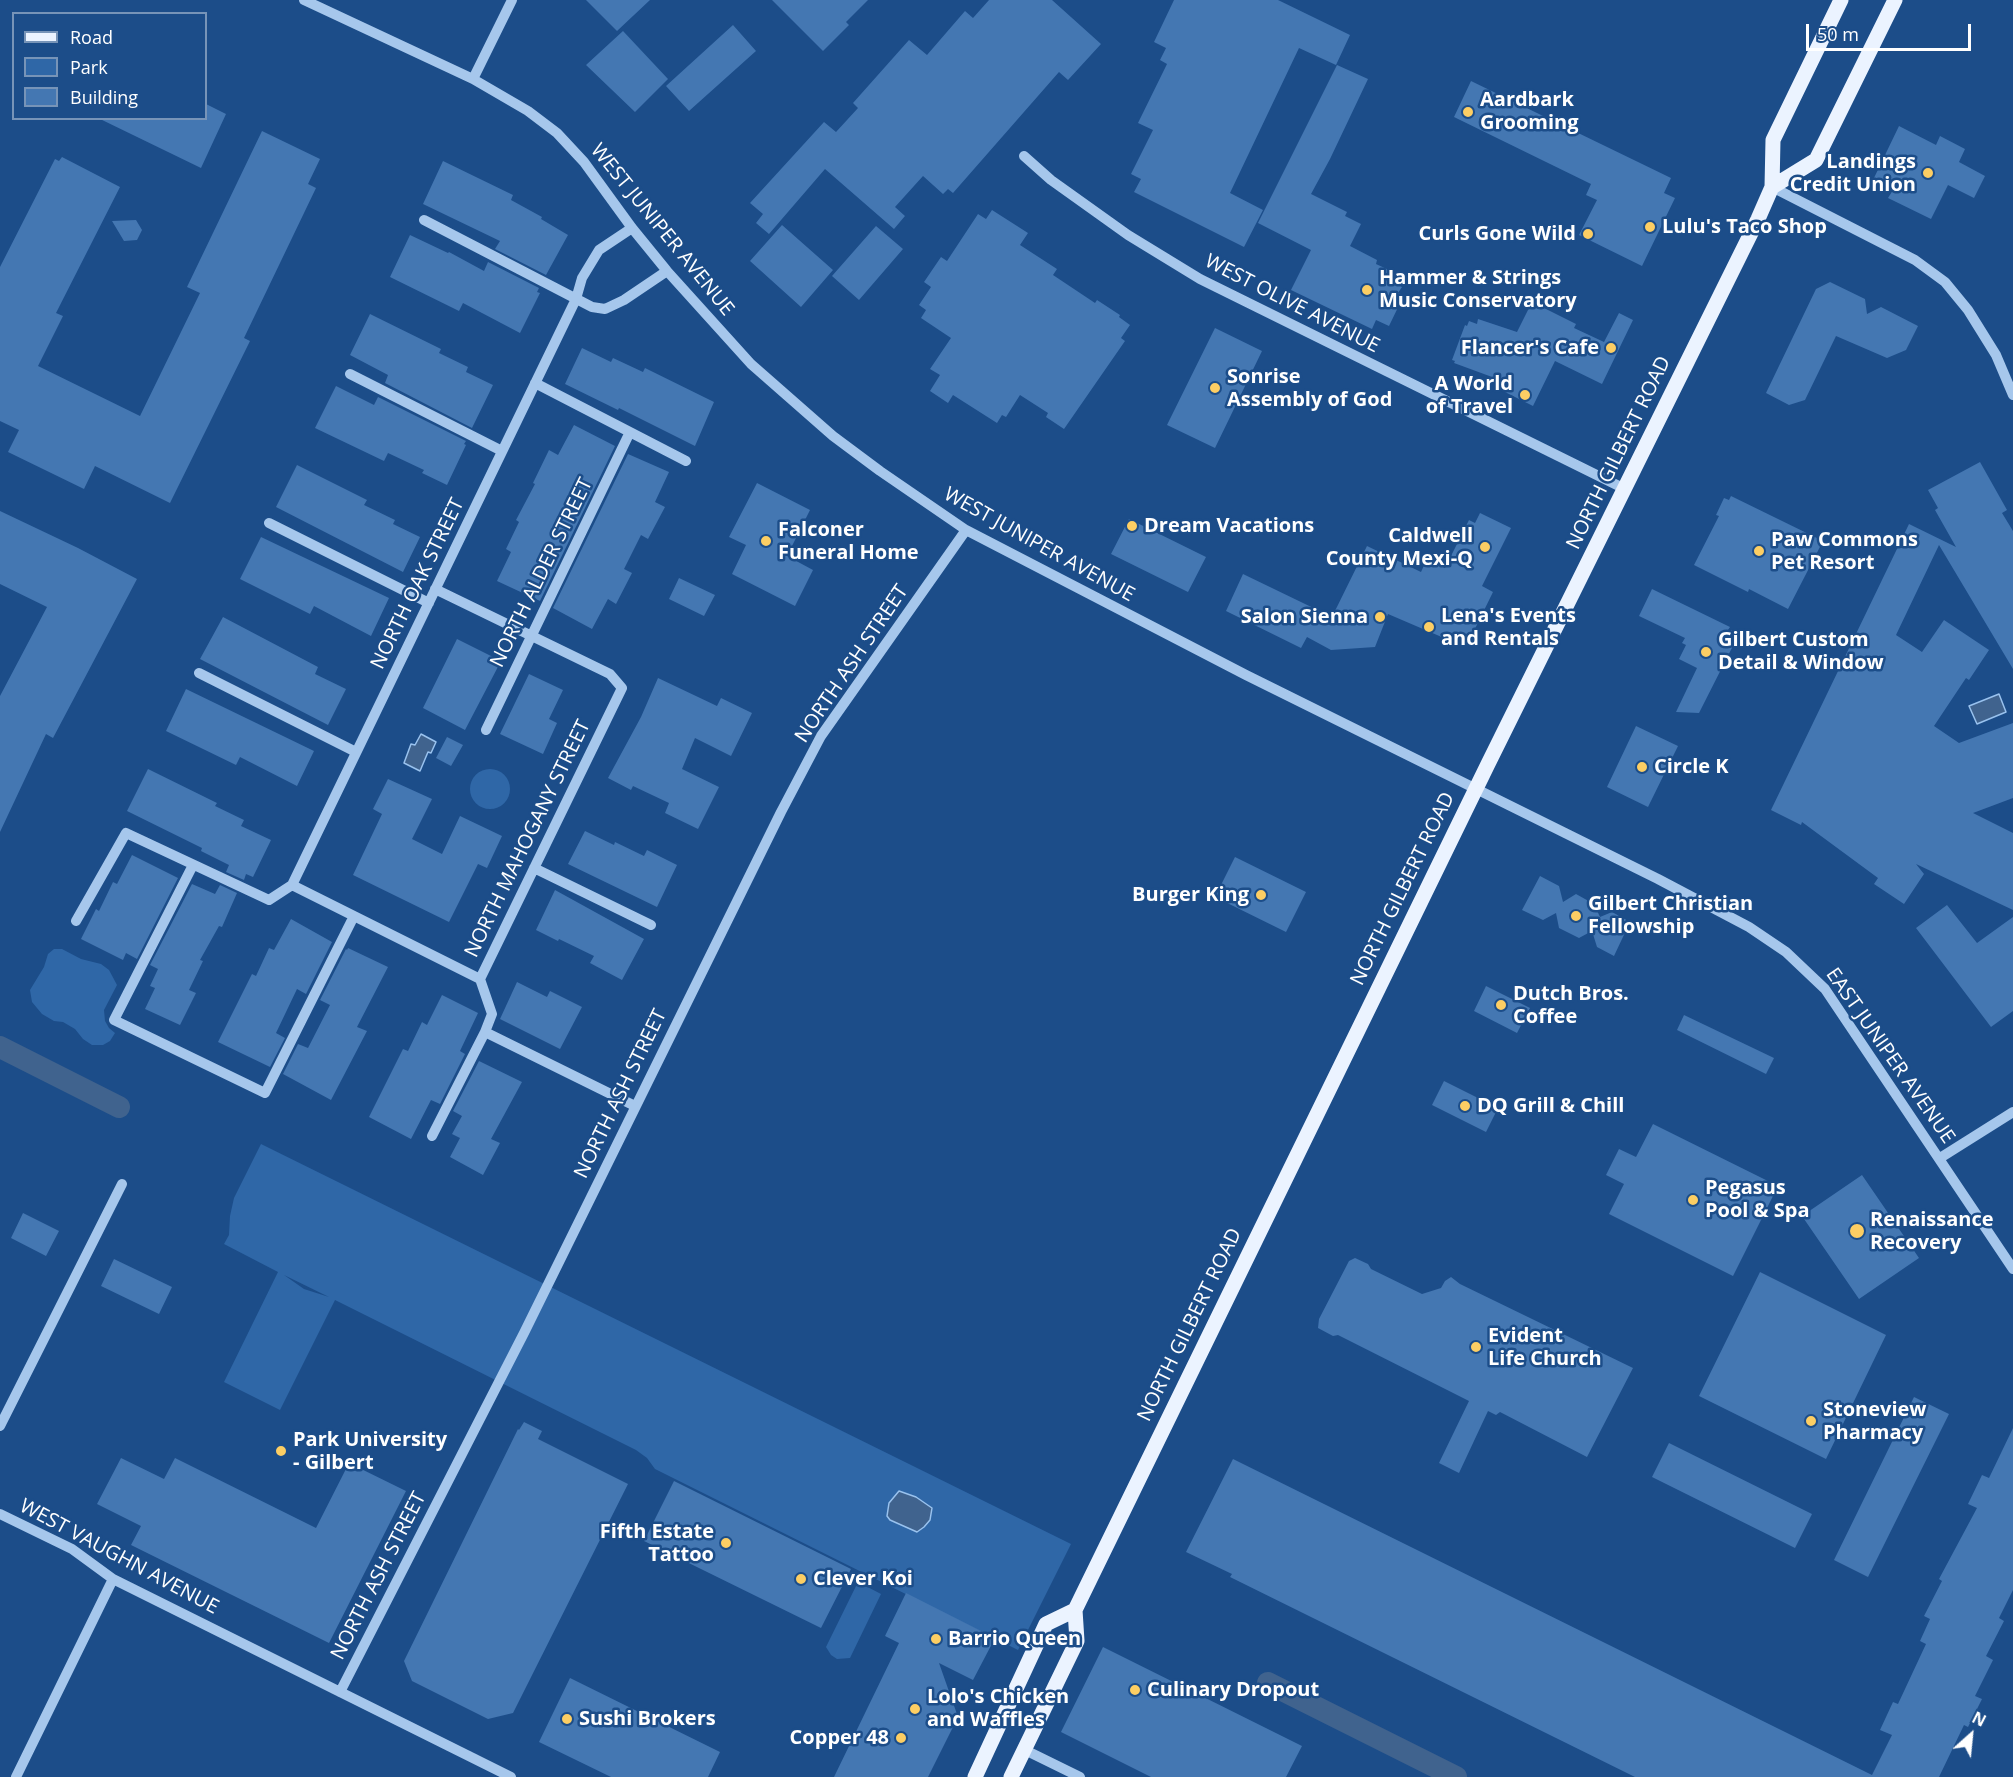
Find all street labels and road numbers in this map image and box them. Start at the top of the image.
street label: WEST JUNIPER AVENUE [585,139,739,321]
street label: WEST OLIVE AVENUE [1201,249,1383,359]
street label: NORTH GILBERT ROAD [1562,352,1676,554]
street label: NORTH ALDER STREET [486,474,598,672]
street label: WEST JUNIPER AVENUE [939,483,1139,607]
street label: NORTH OAK STREET [366,495,470,673]
street label: NORTH ASH STREET [790,581,914,747]
street label: NORTH MAHOGANY STREET [460,716,596,962]
street label: NORTH GILBERT ROAD [1346,788,1460,990]
street label: EAST JUNIPER AVENUE [1820,964,1960,1148]
street label: NORTH ASH STREET [570,1006,672,1182]
street label: NORTH GILBERT ROAD [1133,1224,1247,1426]
street label: NORTH ASH STREET [326,1488,432,1664]
street label: WEST VAUGHN AVENUE [15,1494,223,1620]

